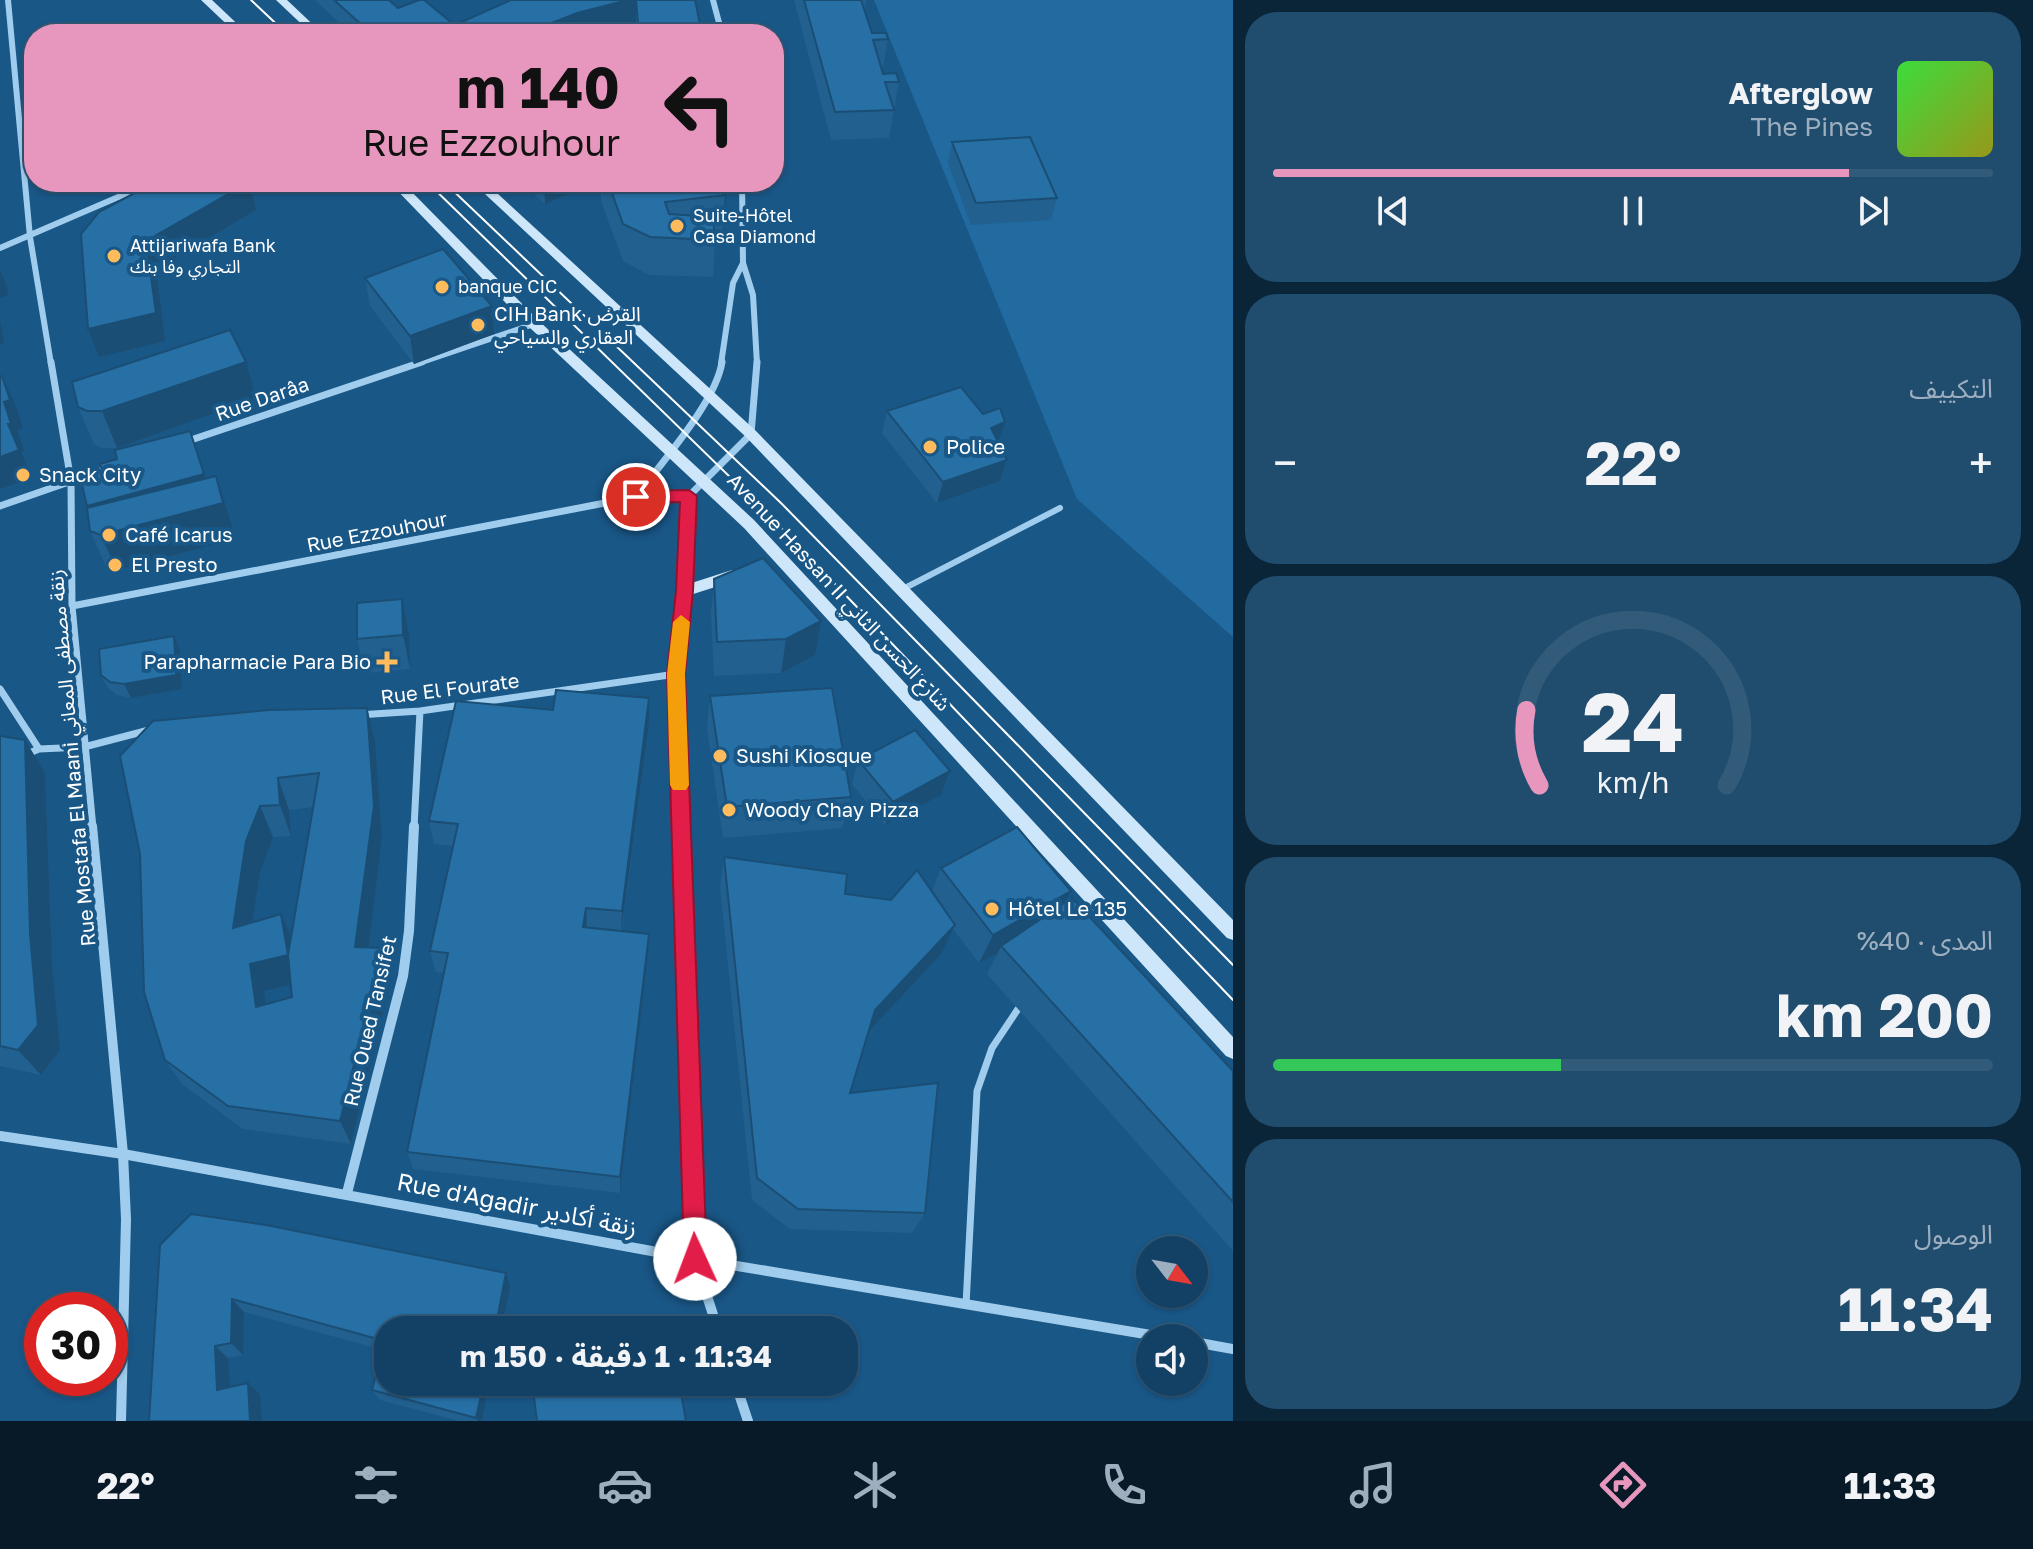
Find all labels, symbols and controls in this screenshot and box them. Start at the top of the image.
text: 140 m [457,53,620,120]
icon: left [648,56,752,160]
text: Afterglow [1729,75,1873,111]
text: The Pines [1750,111,1873,142]
text: Rue Ezzouhour [363,121,620,164]
icon: previous [1371,189,1415,233]
icon: pause [1611,189,1655,233]
icon: next [1851,189,1895,233]
place label: Suite-Hôtel Casa Diamond [693,204,816,247]
marker: Suite-Hôtel Casa Diamond [668,217,686,235]
place label: Attijariwafa Bank التجاري وفا بنك [130,234,276,280]
marker: Attijariwafa Bank التجاري وفا بنك [105,247,123,265]
place label: banque CIC [458,275,557,297]
marker: banque CIC [433,278,451,296]
place label: CIH Bank القرض العقاري والسياحي [494,301,641,353]
marker: CIH Bank القرض العقاري والسياحي [469,316,487,334]
street label: Rue Darâa [212,371,312,425]
text: التكييف [1909,373,1993,404]
text: 22° [1585,426,1681,498]
place label: Police [946,434,1005,458]
text: − [1273,436,1297,489]
text: + [1969,436,1993,489]
marker: Police [921,438,939,456]
place label: Snack City [39,462,141,486]
pin [602,463,670,531]
marker: Snack City [14,466,32,484]
street label: Avenue Hassan II شارع الحسن الثاني [720,468,956,718]
icon: arrive [614,475,658,519]
street label: Rue Ezzouhour [304,506,449,556]
place label: Café Icarus [125,522,233,546]
marker: Café Icarus [100,526,118,544]
place label: El Presto [131,552,218,576]
marker: El Presto [106,556,124,574]
street label: Rue Mostafa El Maani زنقة مصطفى المعاني [43,568,104,947]
place label: Parapharmacie Para Bio [143,649,371,673]
marker: Parapharmacie Para Bio [378,653,396,671]
street label: Rue El Fourate [379,668,521,708]
text: 24 [1582,670,1684,770]
place label: Sushi Kiosque [736,743,872,767]
marker: Sushi Kiosque [711,747,729,765]
text: km/h [1597,766,1669,800]
place label: Woody Chay Pizza [745,797,919,821]
marker: Woody Chay Pizza [720,801,738,819]
place label: Hôtel Le 135 [1008,896,1127,920]
marker: Hôtel Le 135 [983,900,1001,918]
text: المدى · 40% [1857,925,1993,956]
street label: Rue Oued Tansifet [338,933,400,1109]
text: 200 km [1776,978,1993,1050]
street label: Rue d'Agadir زنقة أكادير [395,1166,640,1242]
position arrow [653,1217,737,1301]
text: الوصول [1914,1219,1993,1250]
north arrow [1136,1236,1208,1308]
map controls [1136,1236,1208,1396]
text: 11:34 [1838,1272,1993,1344]
speed limit sign: 30 [24,1292,128,1396]
button: sound [1136,1324,1208,1396]
text: 11:34 · 1 دقيقة · 150 m [460,1338,772,1374]
icon: filters [348,1457,404,1513]
icon: car [597,1457,653,1513]
icon: climate [847,1457,903,1513]
icon: phone [1096,1457,1152,1513]
icon: music [1345,1457,1401,1513]
icon: directions [1595,1457,1651,1513]
text: 22° [97,1464,155,1507]
text: 11:33 [1844,1464,1936,1507]

